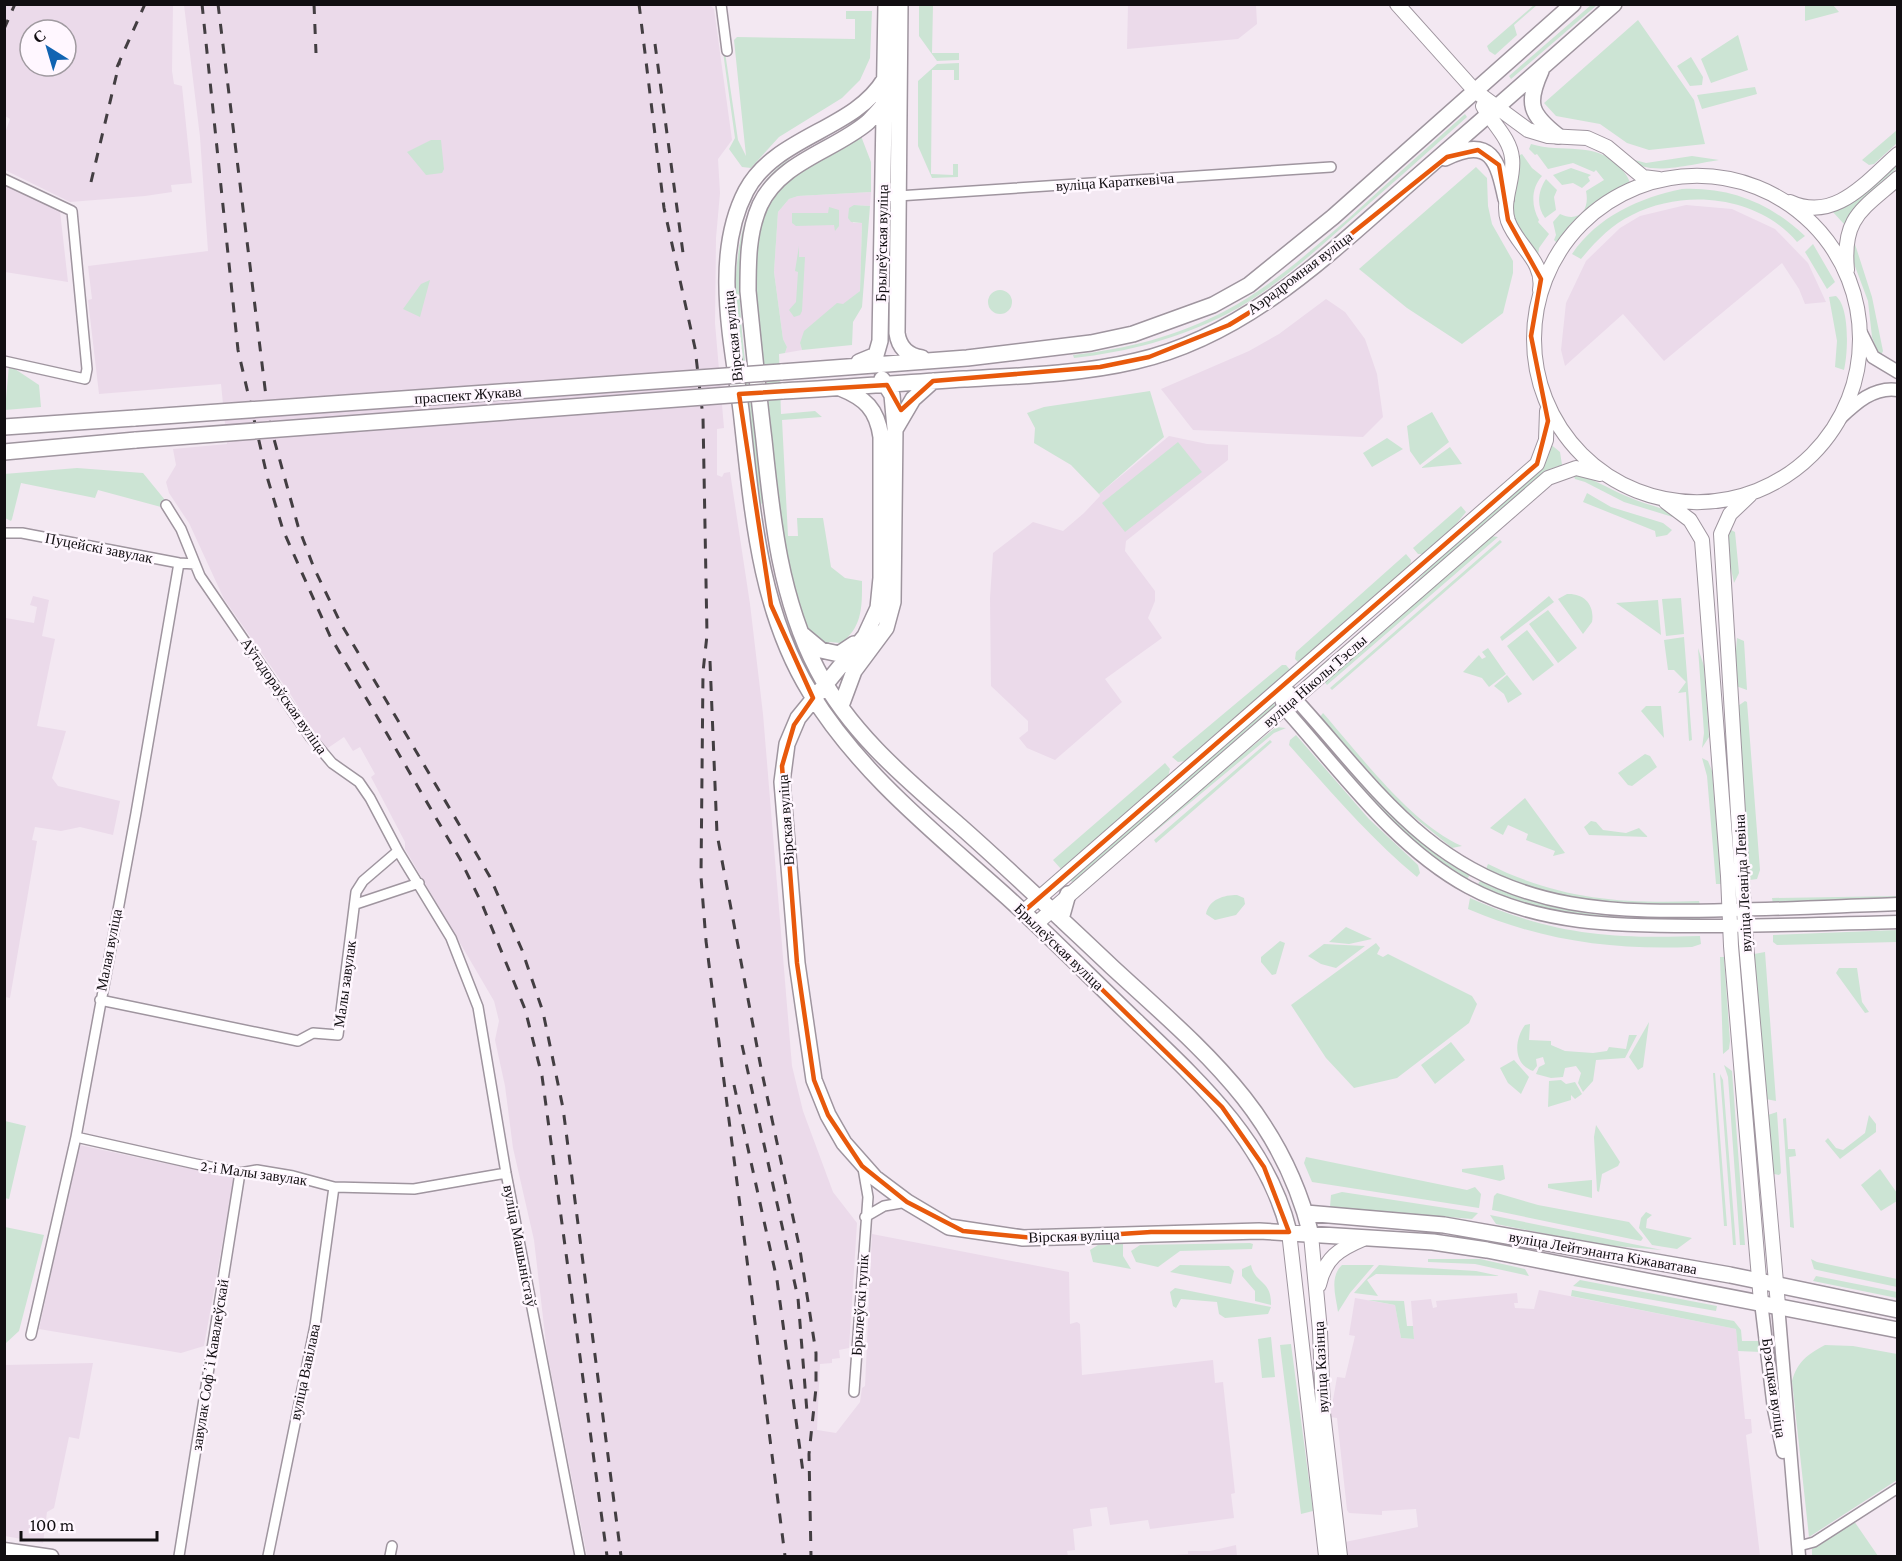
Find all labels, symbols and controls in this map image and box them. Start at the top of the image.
north arrow [18,18,78,78]
text: С [30,26,49,47]
street label: вуліца Караткевіча [1055,170,1175,194]
street label: Брылеўская вуліца [873,184,891,302]
street label: Аэрадромная вуліца [1244,228,1356,318]
street label: Вірская вуліца [720,289,746,382]
street label: праспект Жукава [414,383,522,407]
street label: Пуцейскі завулак [44,530,155,566]
street label: вуліца Ніколы Тэслы [1260,632,1370,730]
street label: Аўтадораўская вуліца [238,635,330,758]
street label: Вірская вуліца [775,773,797,866]
street label: вуліца Леаніда Левіна [1731,813,1755,952]
street label: Брылеўская вуліца [1011,900,1107,994]
street label: Малая вуліца [93,907,125,993]
street label: Малы завулак [331,939,359,1029]
street label: 2-і Малы завулак [200,1158,309,1189]
street label: вуліца Машыністаў [500,1184,540,1309]
street label: Вірская вуліца [1028,1226,1120,1246]
street label: вуліца Лейтэнанта Кіжаватава [1508,1229,1699,1278]
street label: Брылеўскі тупік [848,1253,872,1356]
street label: завулак Софʼі Кавалеўскай [189,1278,231,1452]
street label: вуліца Казінца [1311,1320,1331,1413]
street label: вуліца Вавілава [287,1322,323,1422]
street label: Брэсцкая вуліца [1759,1337,1789,1439]
scale bar [21,1504,158,1542]
text: 100 m [30,1515,75,1535]

